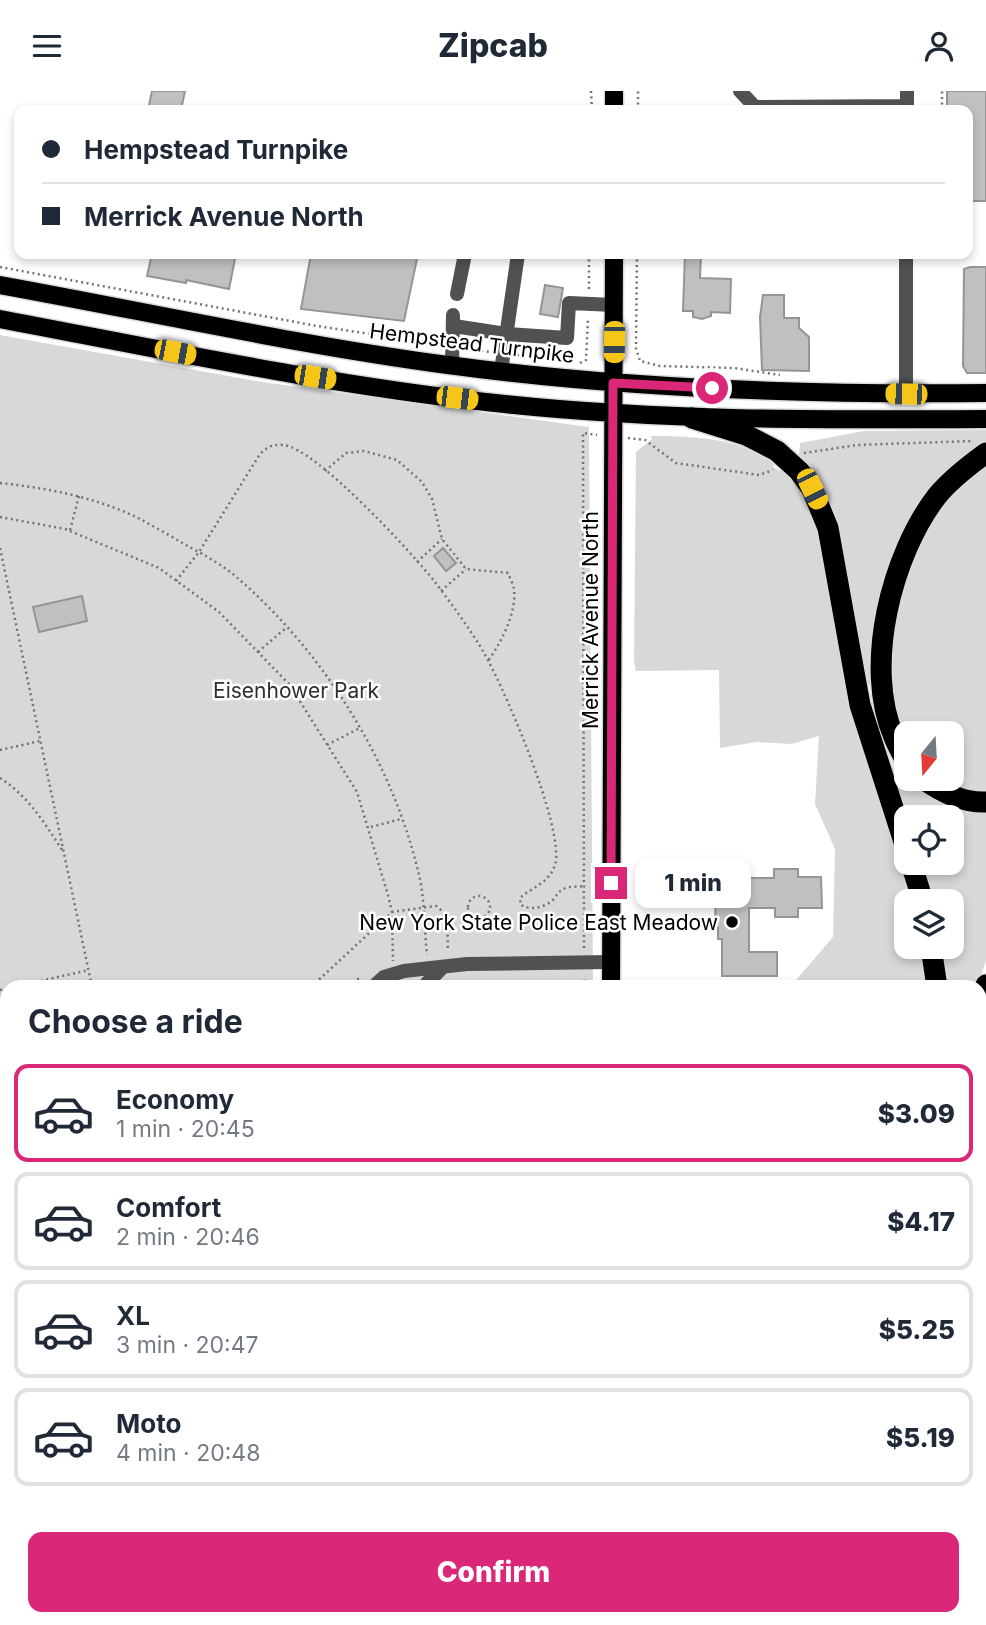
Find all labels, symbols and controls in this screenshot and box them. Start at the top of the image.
text: Zipcab [438,26,548,65]
icon: menu [28,27,66,65]
icon: person [920,27,958,65]
text: Hempstead Turnpike [84,134,348,165]
text: Merrick Avenue North [84,201,364,232]
street label: Hempstead Turnpike [368,318,576,368]
car [604,321,625,363]
car [153,338,198,366]
car [293,363,338,391]
route start [696,372,728,404]
car [885,383,928,405]
car [435,385,480,411]
car [794,466,831,512]
street label: Merrick Avenue North [578,511,603,729]
park label: Eisenhower Park [213,678,379,703]
north arrow [894,721,964,791]
map controls [894,721,964,959]
button: locate [894,805,964,875]
callout: 1 min [636,859,751,907]
route end [595,867,627,899]
text: 1 min [664,869,722,897]
button: layers [894,889,964,959]
place label: New York State Police East Meadow [359,910,718,935]
marker: New York State Police East Meadow [724,914,740,930]
text: Choose a ride [28,1002,243,1041]
icon: car [32,1082,95,1145]
text: Economy [116,1084,234,1115]
text: $3.09 [878,1098,955,1129]
text: 1 min · 20:45 [116,1115,255,1143]
icon: car [32,1190,95,1253]
text: Comfort [116,1192,221,1223]
text: $4.17 [887,1206,955,1237]
text: 2 min · 20:46 [116,1223,260,1251]
icon: car [32,1298,95,1361]
text: XL [116,1300,150,1331]
text: $5.25 [879,1314,955,1345]
text: 3 min · 20:47 [116,1331,259,1359]
icon: car [32,1406,95,1469]
text: Moto [116,1408,181,1439]
text: $5.19 [886,1422,955,1453]
text: 4 min · 20:48 [116,1439,260,1467]
button: Confirm [28,1532,959,1612]

